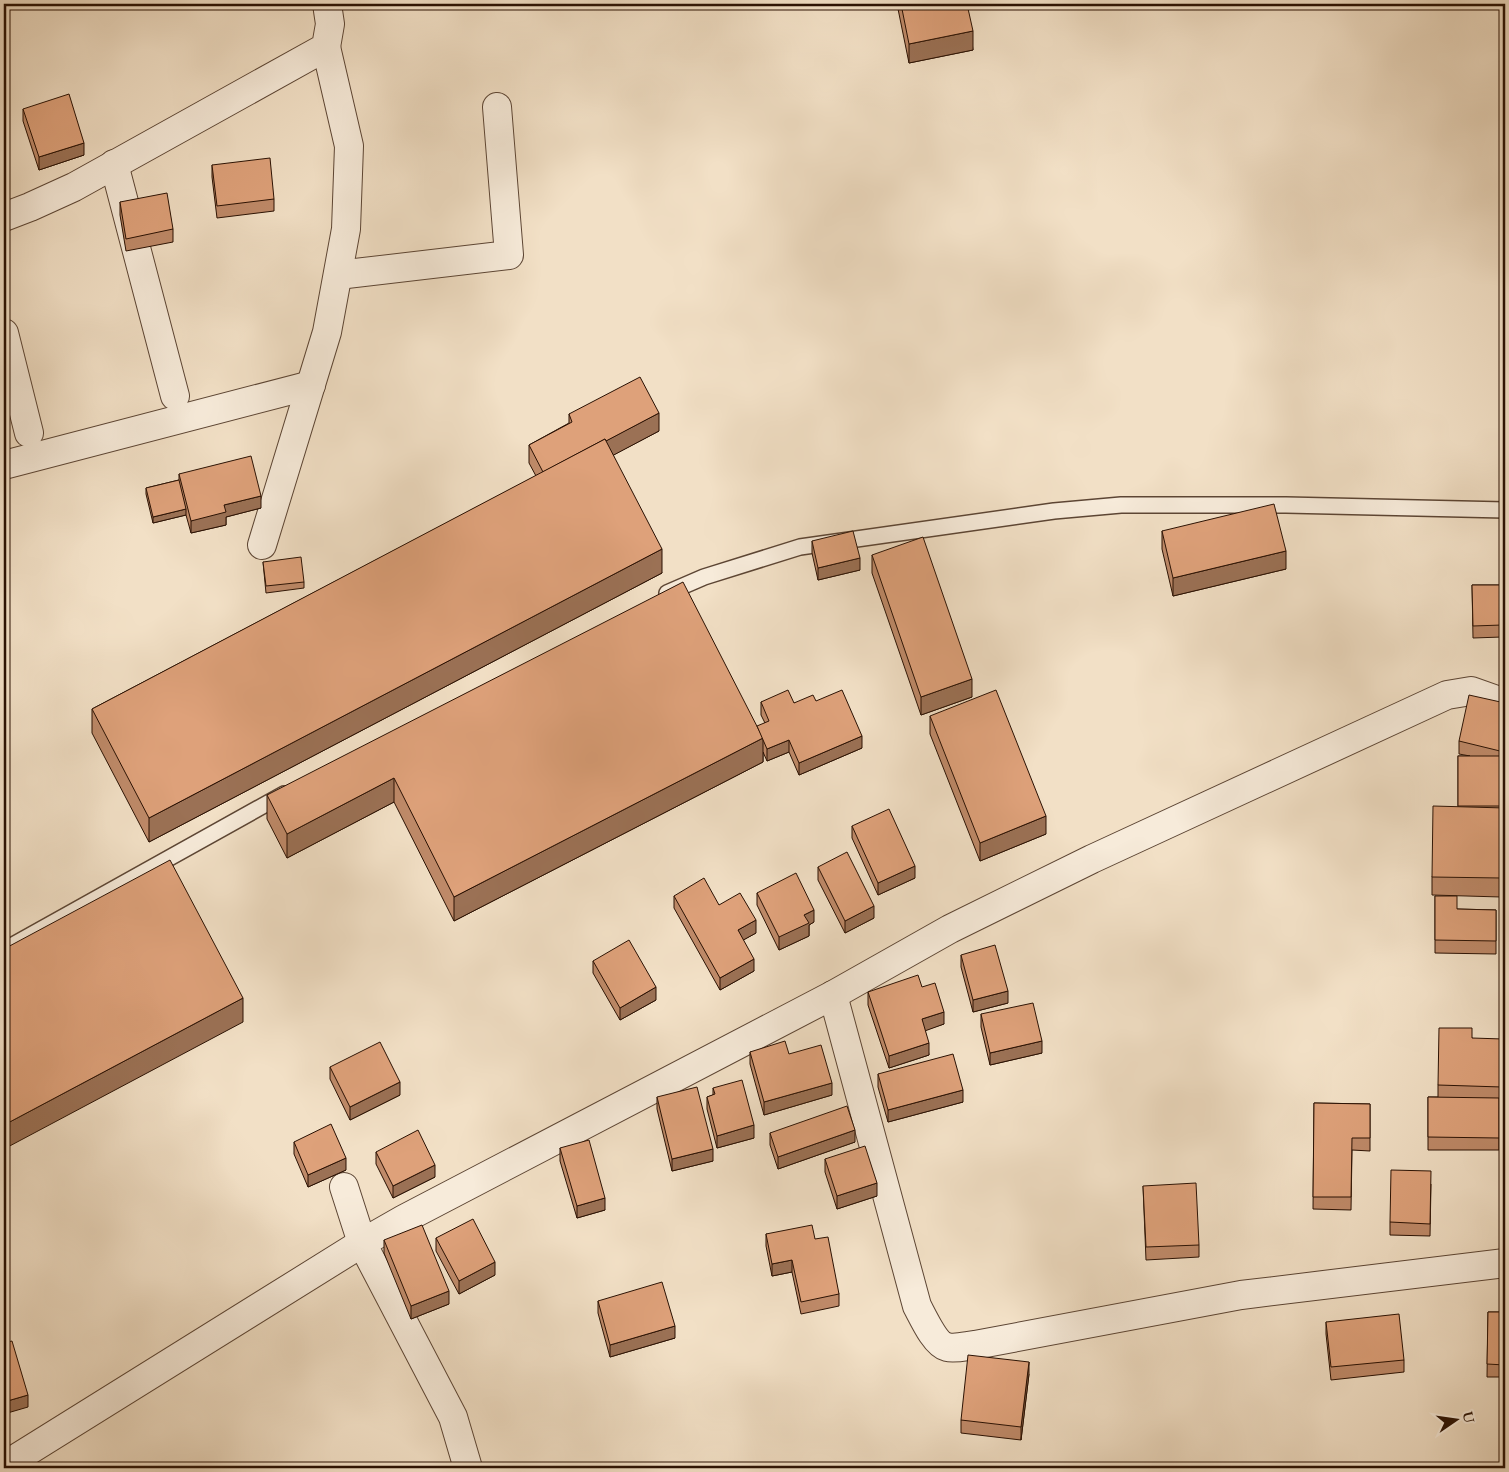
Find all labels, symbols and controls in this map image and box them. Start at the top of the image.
north arrow [1432,1394,1482,1444]
text: U [1458,1409,1479,1425]

